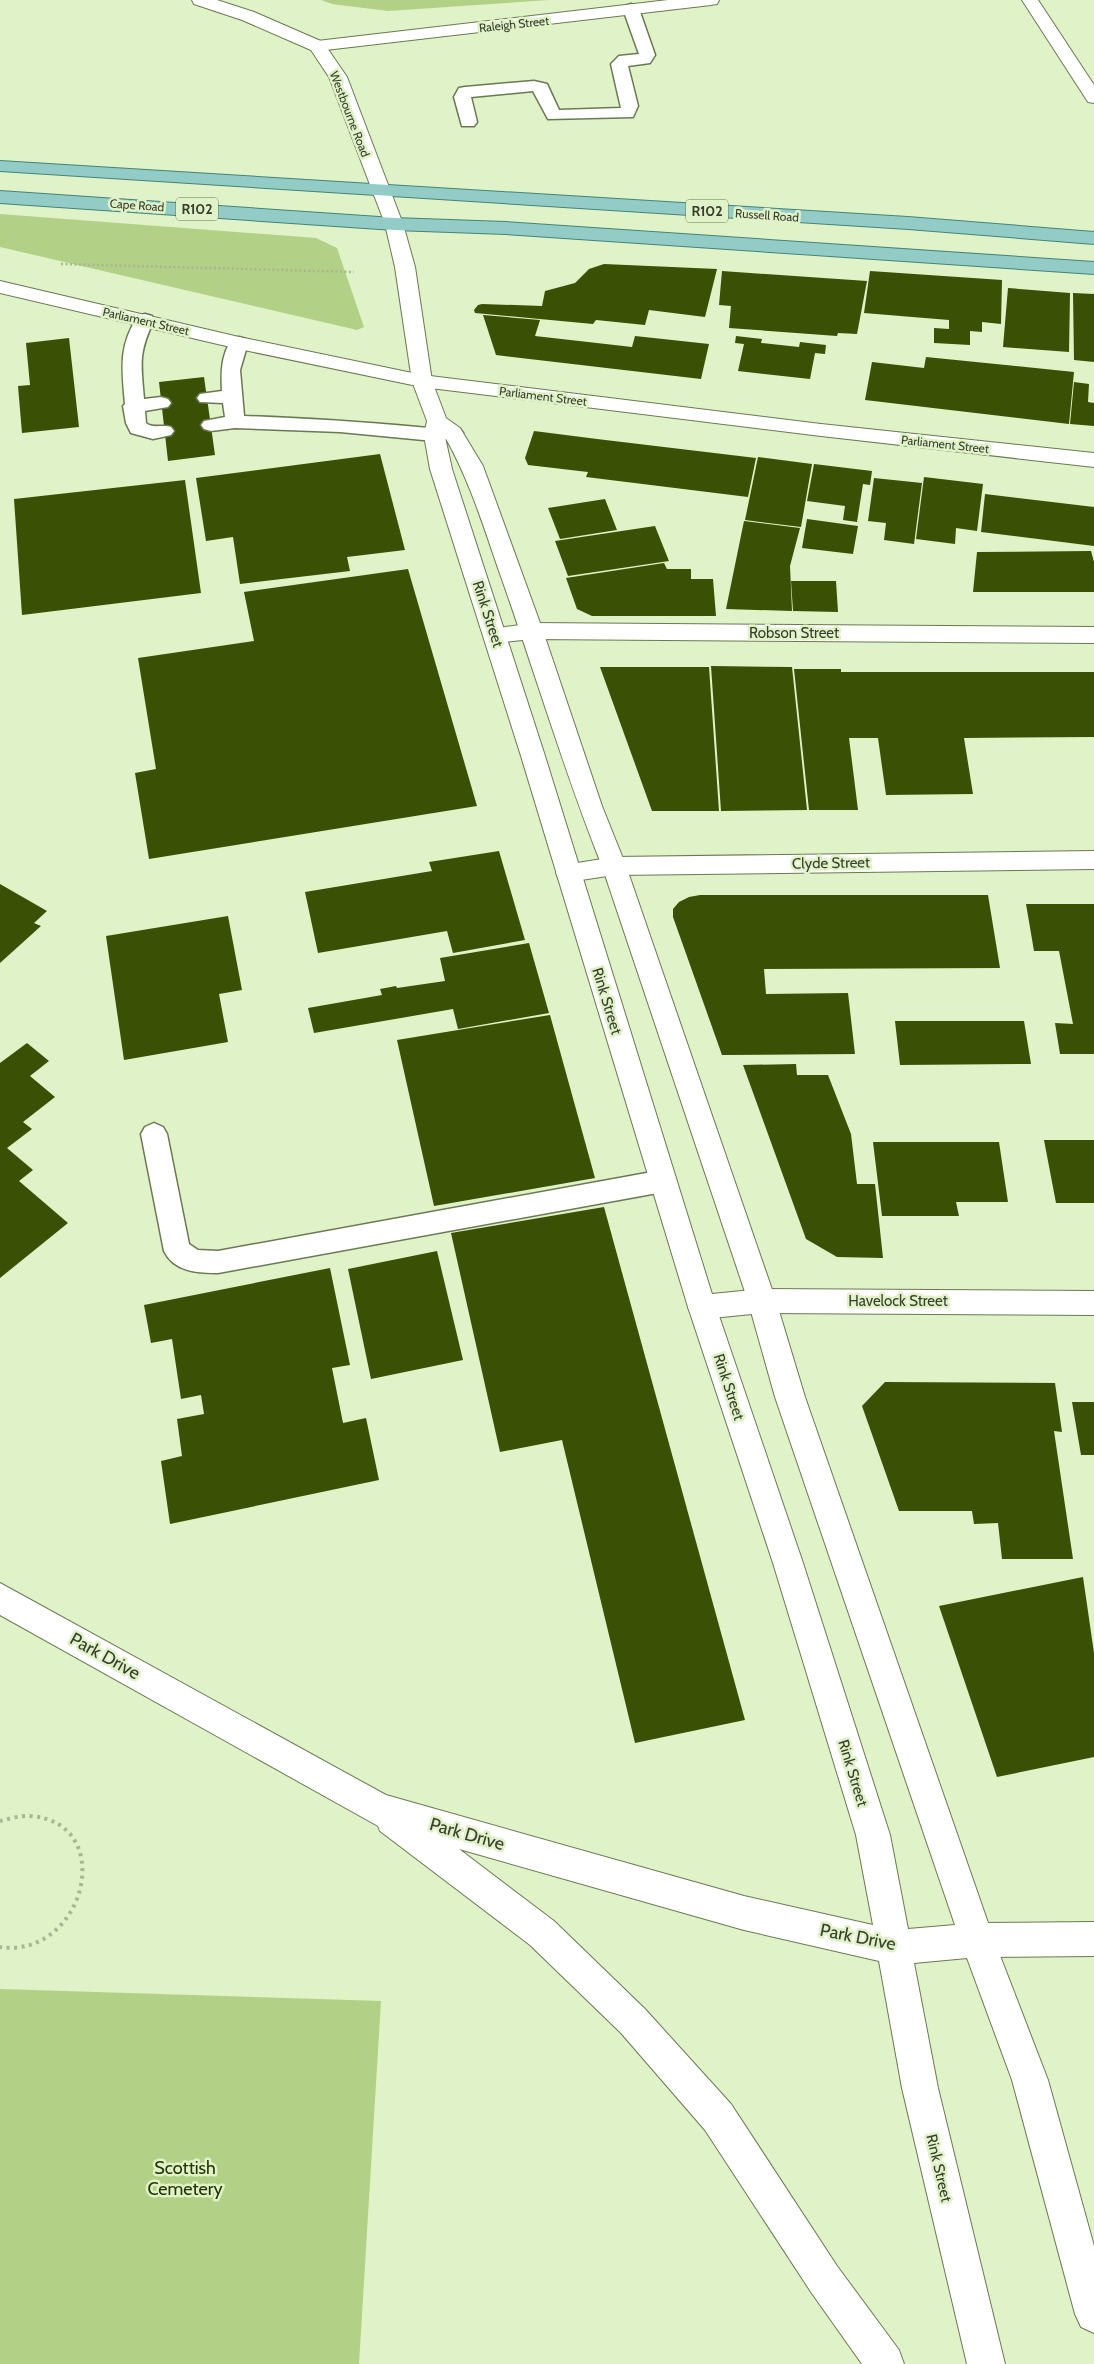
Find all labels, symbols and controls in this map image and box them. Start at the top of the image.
street label: Raleigh Street [478,13,550,35]
street label: Westbourne Road [327,69,373,159]
street label: Cape Road [109,196,165,214]
road number: R102 [176,198,218,220]
road number: R102 [686,200,728,222]
street label: Russell Road [735,205,799,225]
street label: Parliament Street [101,304,191,338]
street label: Parliament Street [498,383,588,409]
street label: Parliament Street [900,432,990,456]
street label: Rink Street [469,578,507,650]
street label: Robson Street [749,624,839,642]
street label: Clyde Street [792,853,870,873]
street label: Rink Street [588,965,626,1037]
street label: Havelock Street [848,1292,948,1310]
street label: Rink Street [710,1351,748,1423]
street label: Park Drive [66,1628,144,1684]
street label: Rink Street [834,1737,872,1809]
street label: Park Drive [427,1813,507,1855]
street label: Park Drive [818,1919,898,1955]
street label: Rink Street [922,2132,956,2204]
park label: Scottish Cemetery [147,2157,223,2200]

